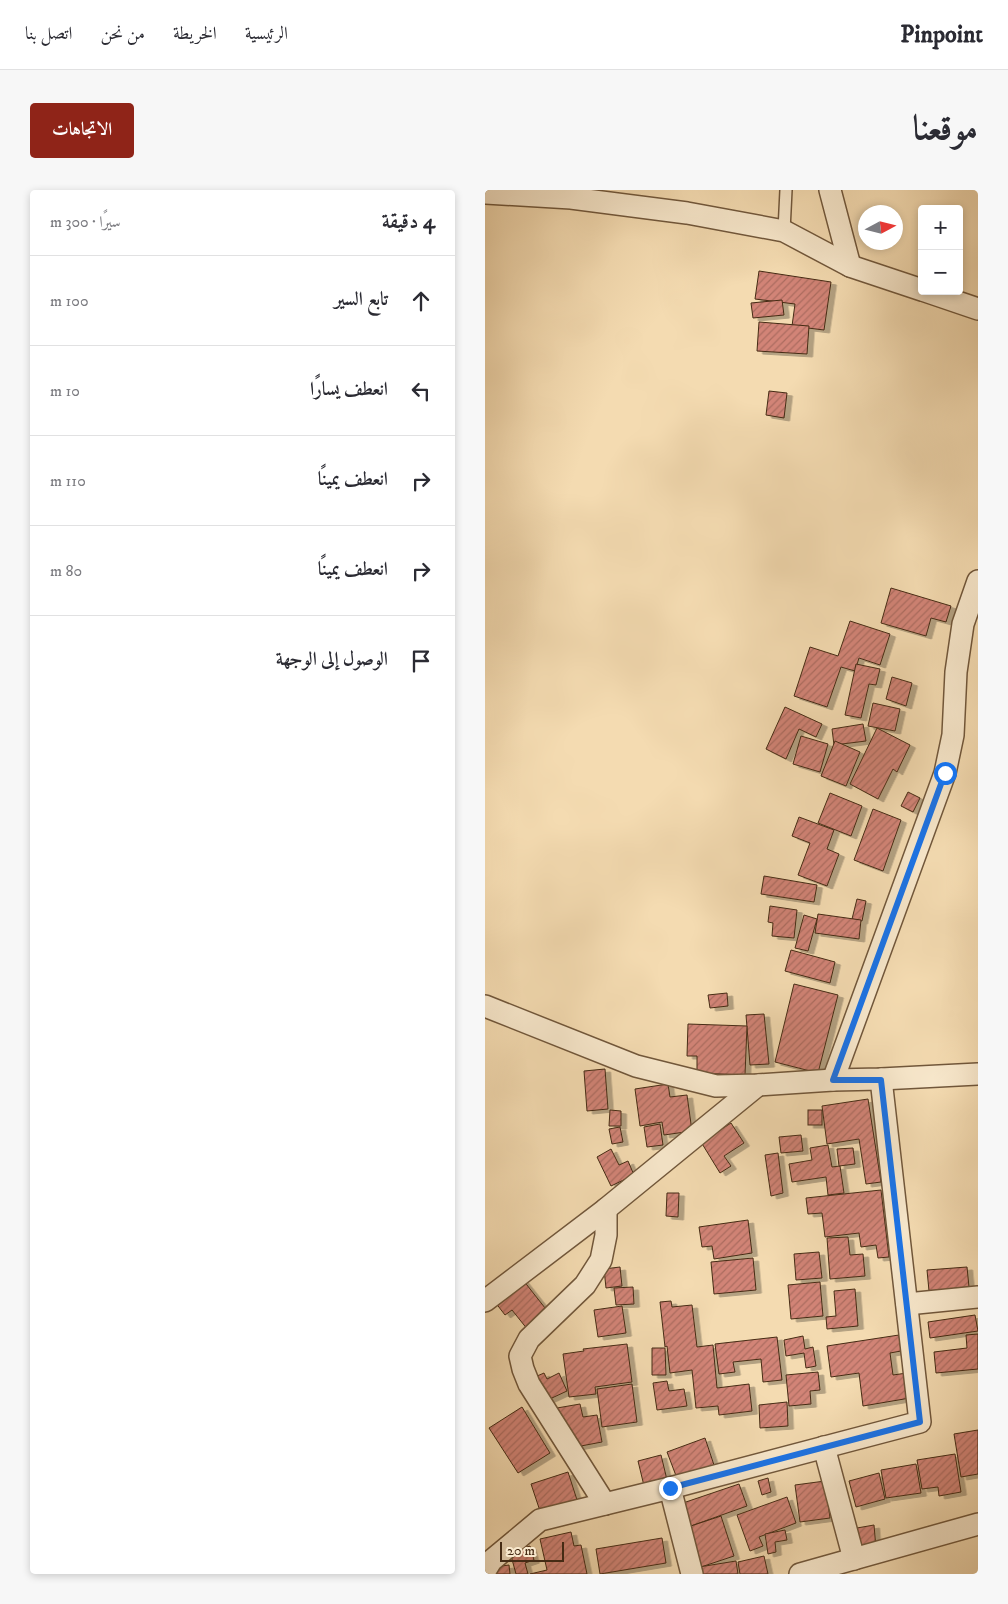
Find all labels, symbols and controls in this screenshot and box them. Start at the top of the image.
text: Pinpoint [900,20,983,50]
text: اتصل بنا [25,23,72,45]
text: من نحن [100,23,145,45]
text: الخريطة [173,23,217,45]
text: الرئيسية [245,23,288,45]
button: الاتجاهات [30,103,134,158]
text: موقعنا [913,107,978,151]
north arrow [858,205,903,250]
map controls [918,205,963,295]
button: + [918,205,963,250]
text: 4 دقيقة [382,209,435,235]
text: سيرًا · 300 m [50,212,121,232]
button: − [918,250,963,295]
icon: ahead [407,287,435,315]
text: تابع السير [334,288,388,311]
text: 100 m [50,291,89,311]
icon: left [407,377,435,405]
text: انعطف يسارًا [310,378,388,401]
text: 10 m [50,381,80,401]
icon: right [407,467,435,495]
text: انعطف يمينًا [318,468,388,491]
text: 110 m [50,471,86,491]
icon: right [407,557,435,585]
text: انعطف يمينًا [318,558,388,581]
text: 80 m [50,561,82,581]
icon: arrive [407,647,435,675]
text: الوصول إلى الوجهة [276,648,388,671]
route start [934,762,957,785]
route end [659,1477,682,1500]
scale bar [500,1539,564,1562]
text: 20 m [507,1542,535,1560]

